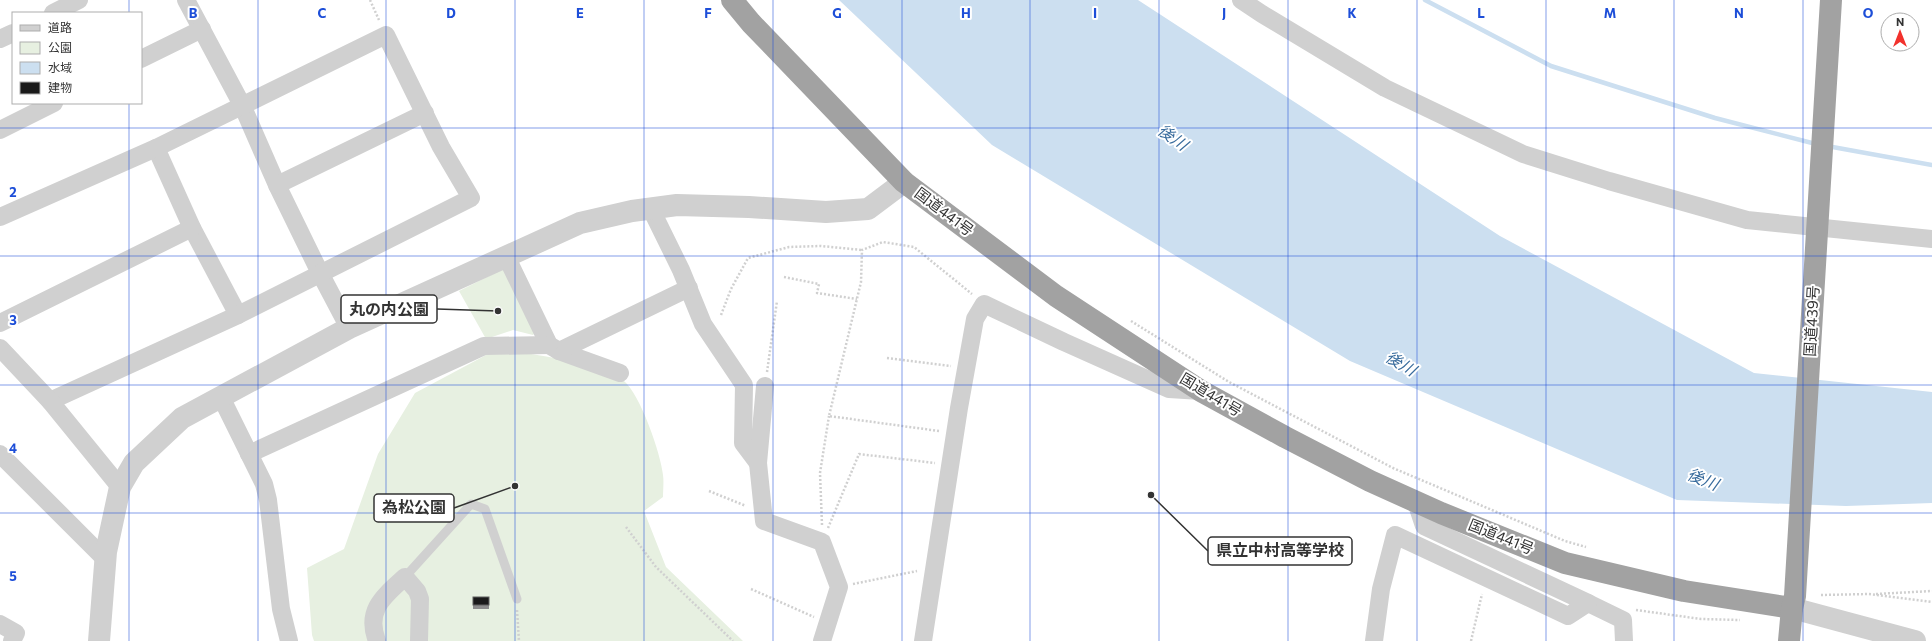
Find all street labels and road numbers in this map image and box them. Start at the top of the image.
street label: 国道441号 [912,183,978,239]
street label: 国道439号 [1800,285,1822,357]
street label: 国道441号 [1177,369,1246,420]
street label: 国道441号 [1466,515,1537,557]

